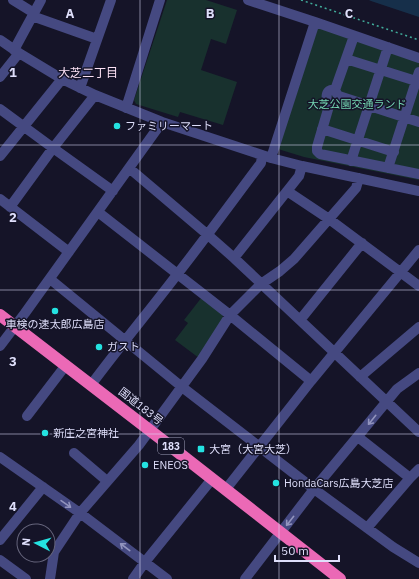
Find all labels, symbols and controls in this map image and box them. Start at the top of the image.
text: A [66,5,75,22]
text: B [206,5,215,22]
text: C [345,5,354,22]
text: 1 [9,64,17,81]
district label: 大芝二丁目 [58,65,118,80]
park label: 大芝公園交通ランド [308,97,407,111]
place label: ファミリーマート [125,119,213,133]
marker: ファミリーマート [112,121,122,131]
text: 2 [9,209,17,226]
marker: 車検の速太郎広島店 [50,306,60,316]
place label: 車検の速太郎広島店 [6,317,105,331]
place label: ガスト [107,340,140,354]
marker: ガスト [94,342,104,352]
text: 3 [9,353,17,370]
street label: 国道183号 [116,384,166,428]
one-way arrow [367,414,376,425]
place label: 新庄之宮神社 [53,426,119,440]
marker: 新庄之宮神社 [40,428,50,438]
road number: 183 [158,438,184,454]
place label: 大宮（大宮大芝） [209,442,297,456]
marker: 大宮（大宮大芝） [196,444,206,454]
place label: ENEOS [153,458,188,472]
marker: ENEOS [140,460,150,470]
place label: HondaCars広島大芝店 [284,476,394,490]
marker: HondaCars広島大芝店 [271,478,281,488]
text: 4 [9,498,17,515]
one-way arrow [60,500,71,508]
one-way arrow [285,515,294,526]
north arrow [16,523,56,563]
text: N [19,537,33,547]
scale bar [275,537,339,563]
one-way arrow [120,543,131,551]
text: 50 m [281,543,309,558]

